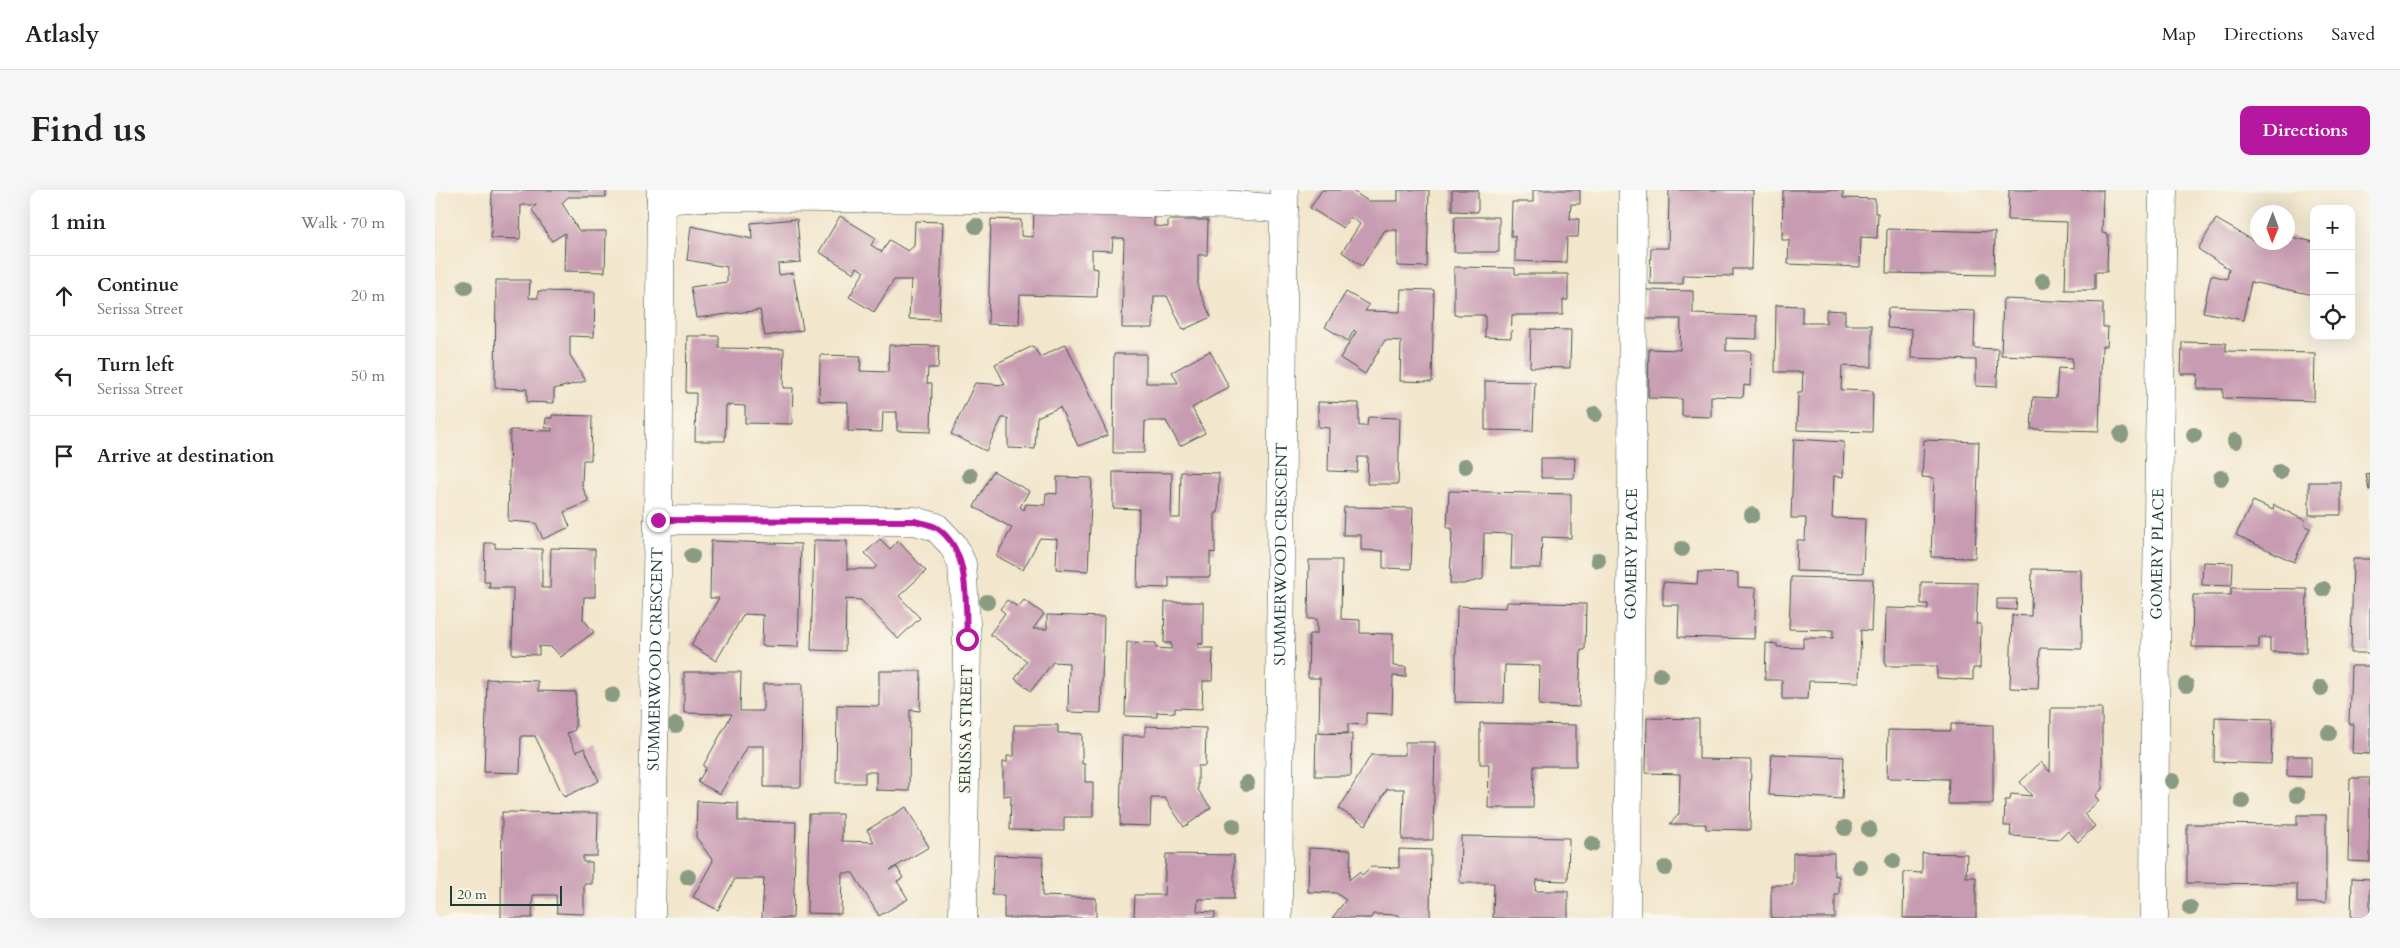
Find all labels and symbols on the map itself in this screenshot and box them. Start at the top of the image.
north arrow [2250,205,2295,250]
street label: SUMMERWOOD CRESCENT [1269,442,1293,666]
street label: GOMERY PLACE [1620,488,1643,620]
street label: GOMERY PLACE [2145,488,2169,620]
route end [647,509,670,532]
street label: SUMMERWOOD CRESCENT [643,547,669,771]
route start [956,628,979,651]
street label: SERISSA STREET [954,664,978,793]
scale bar [450,883,563,906]

